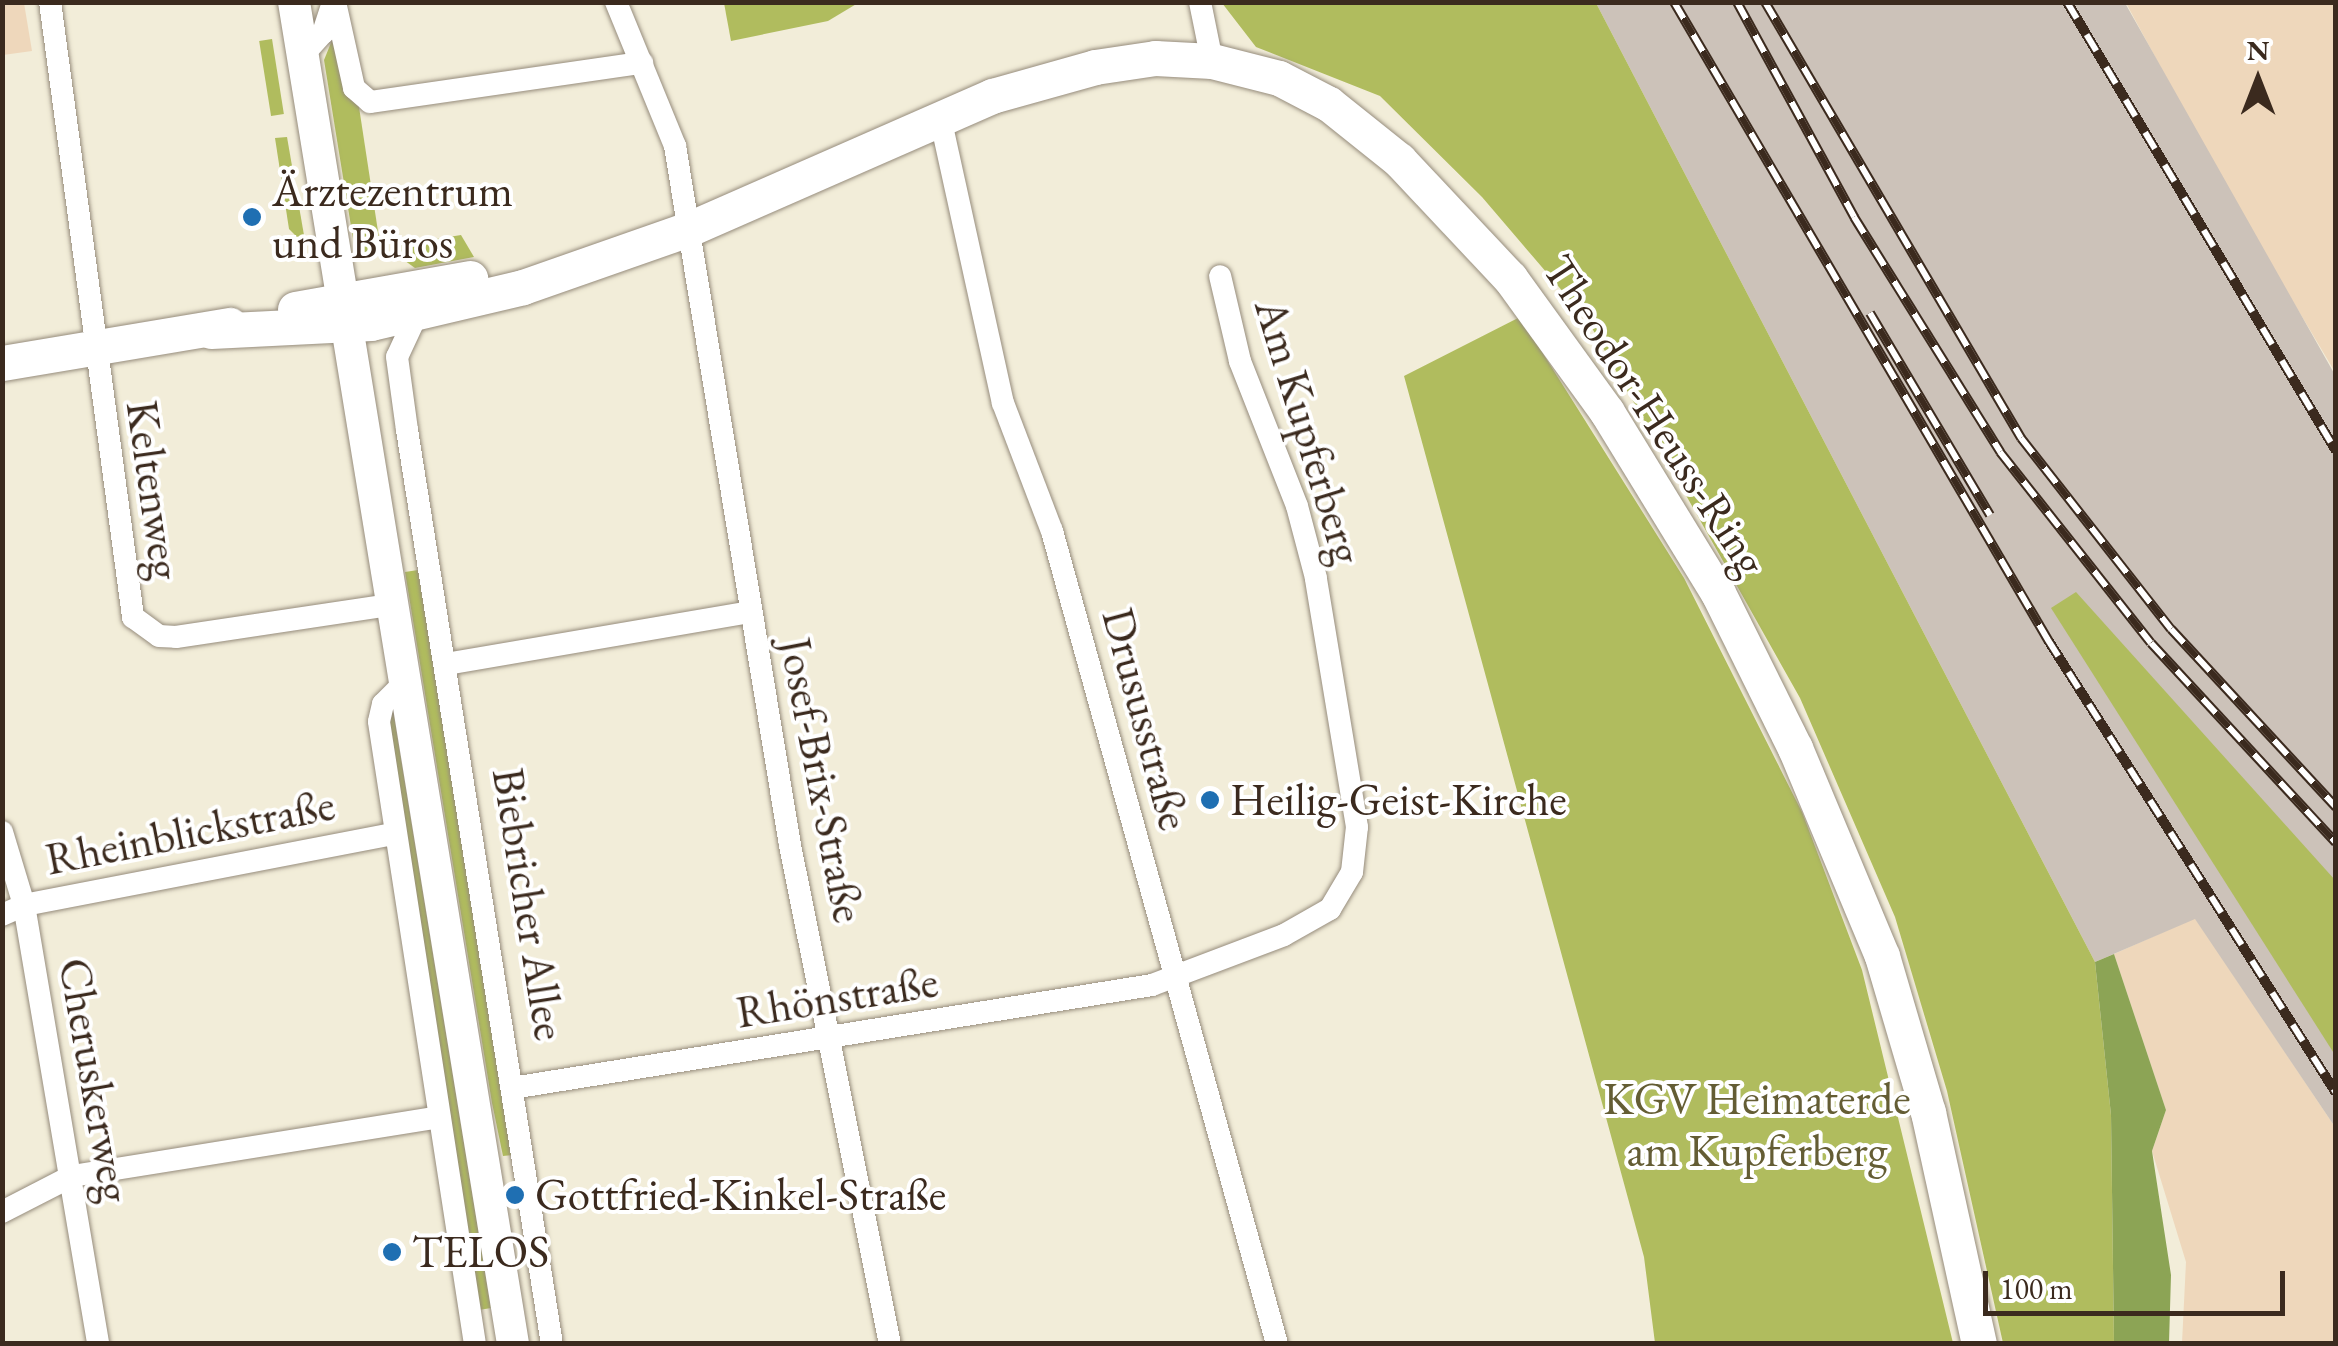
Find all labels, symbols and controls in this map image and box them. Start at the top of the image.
north arrow [2208,30,2308,130]
text: N [2247,32,2269,68]
place label: Ärztezentrum und Büros [272,164,513,270]
marker: Ärztezentrum und Büros [241,206,263,228]
street label: Theodor-Heuss-Ring [1531,245,1779,585]
street label: Am Kupferberg [1243,292,1375,570]
street label: Keltenweg [115,397,193,583]
street label: Drususstraße [1091,602,1201,836]
street label: Josef-Brix-Straße [768,633,876,927]
street label: Biebricher Allee [481,764,577,1044]
place label: Heilig-Geist-Kirche [1230,773,1567,827]
street label: Rheinblickstraße [41,778,339,886]
marker: Heilig-Geist-Kirche [1199,789,1221,811]
street label: Cheruskerweg [47,954,143,1206]
street label: Rhönstraße [732,954,942,1040]
park label: KGV Heimaterde am Kupferberg [1603,1072,1911,1178]
place label: Gottfried-Kinkel-Straße [535,1168,946,1222]
marker: Gottfried-Kinkel-Straße [504,1184,526,1206]
place label: TELOS [412,1225,549,1279]
marker: TELOS [381,1241,403,1263]
scale bar [1988,1251,2290,1313]
text: 100 m [2000,1269,2073,1308]

